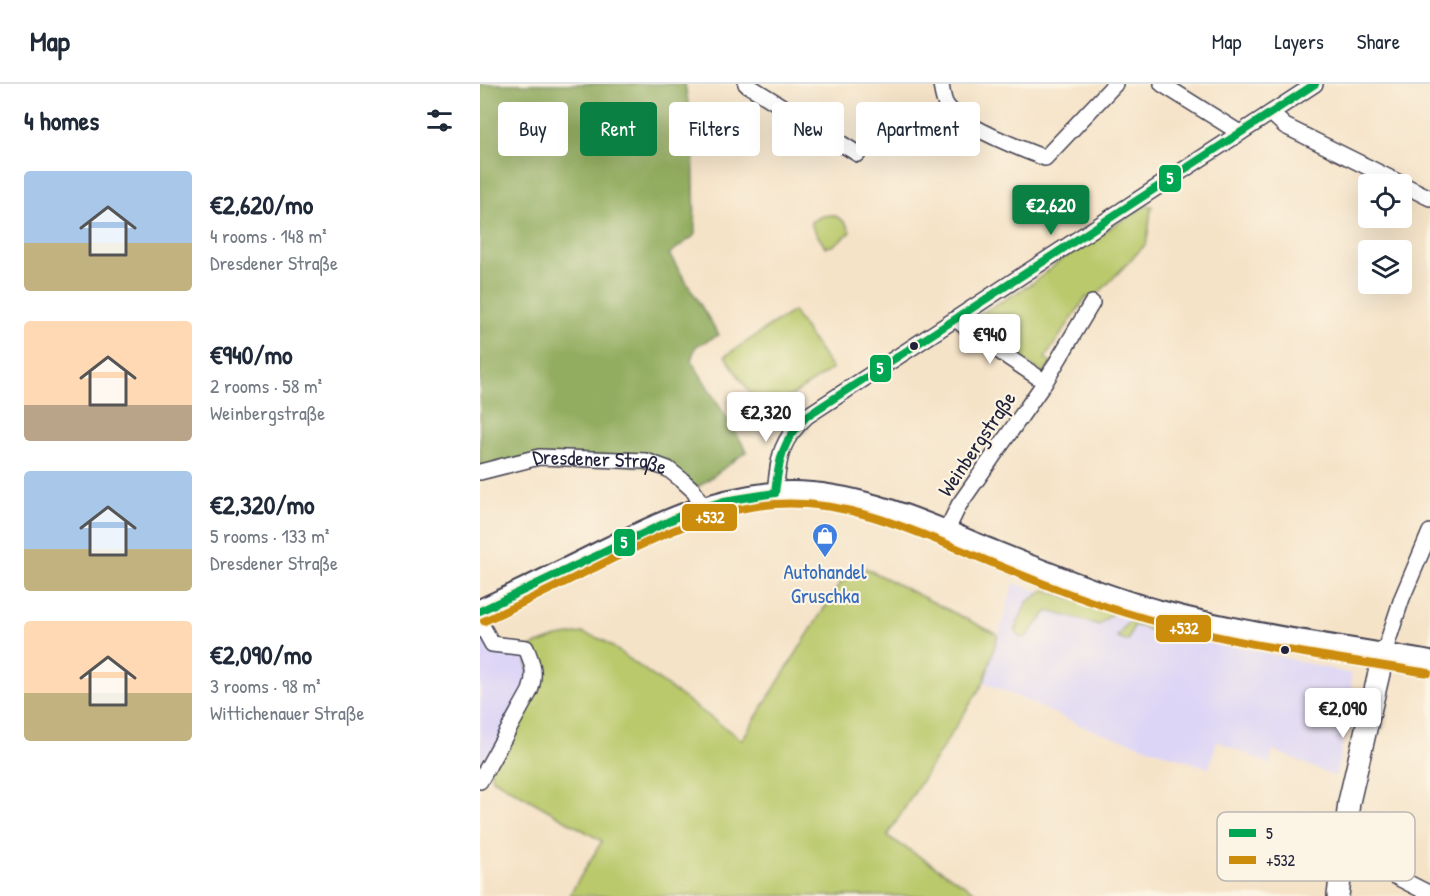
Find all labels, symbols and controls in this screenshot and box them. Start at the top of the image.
text: Map [30,22,70,60]
text: Map [1212,27,1241,56]
text: Layers [1274,27,1324,56]
text: Share [1357,27,1400,56]
chip: Buy [498,102,568,156]
chip: Rent [580,102,657,156]
chip: Filters [669,102,760,156]
chip: New [772,102,844,156]
chip: Apartment [856,102,980,156]
text: 4 homes [24,103,99,138]
icon: filters [423,104,456,137]
line badge: 5 [1158,164,1182,193]
text: 5 [1167,167,1174,189]
map controls [1358,174,1412,294]
button: locate [1358,174,1412,228]
pin: €2,620 [1002,185,1100,236]
text: €2,620/mo [210,187,313,222]
text: €2,620 [1026,191,1076,218]
icon: home [72,195,144,267]
text: 4 rooms · 148 m² [210,222,327,249]
button: layers [1358,240,1412,294]
text: Dresdener Straße [210,249,338,276]
pin: €940 [954,314,1026,365]
text: €940 [973,320,1007,347]
text: €940/mo [210,337,293,372]
unlabelled marker [908,340,920,352]
icon: home [72,345,144,417]
line badge: 5 [869,354,892,383]
text: 5 [877,357,884,379]
text: 2 rooms · 58 m² [210,372,322,399]
street label: Weinbergstraße [931,385,1022,502]
pin: €2,320 [717,392,815,443]
text: €2,320 [741,398,791,425]
text: Weinbergstraße [210,399,325,426]
street label: Dresdener Straße [529,442,671,481]
text: €2,320/mo [210,487,315,522]
icon: home [72,495,144,567]
line badge: +532 [681,503,738,532]
text: +532 [695,506,725,528]
shop icon: Autohandel Gruschka [810,521,840,559]
text: 5 rooms · 133 m² [210,522,329,549]
line badge: 5 [613,528,636,557]
text: 5 [621,531,628,553]
text: Dresdener Straße [210,549,338,576]
place label: Autohandel Gruschka [783,557,867,610]
line badge: +532 [1155,614,1212,643]
text: +532 [1169,617,1199,639]
text: €2,090/mo [210,637,312,672]
unlabelled marker [1279,644,1291,656]
icon: home [72,645,144,717]
text: 3 rooms · 98 m² [210,672,321,699]
pin: €2,090 [1294,688,1392,739]
text: €2,090 [1319,694,1367,721]
text: Wittichenauer Straße [210,699,364,726]
legend [1217,812,1415,881]
text: 5 [1266,822,1273,844]
text: +532 [1266,849,1296,871]

